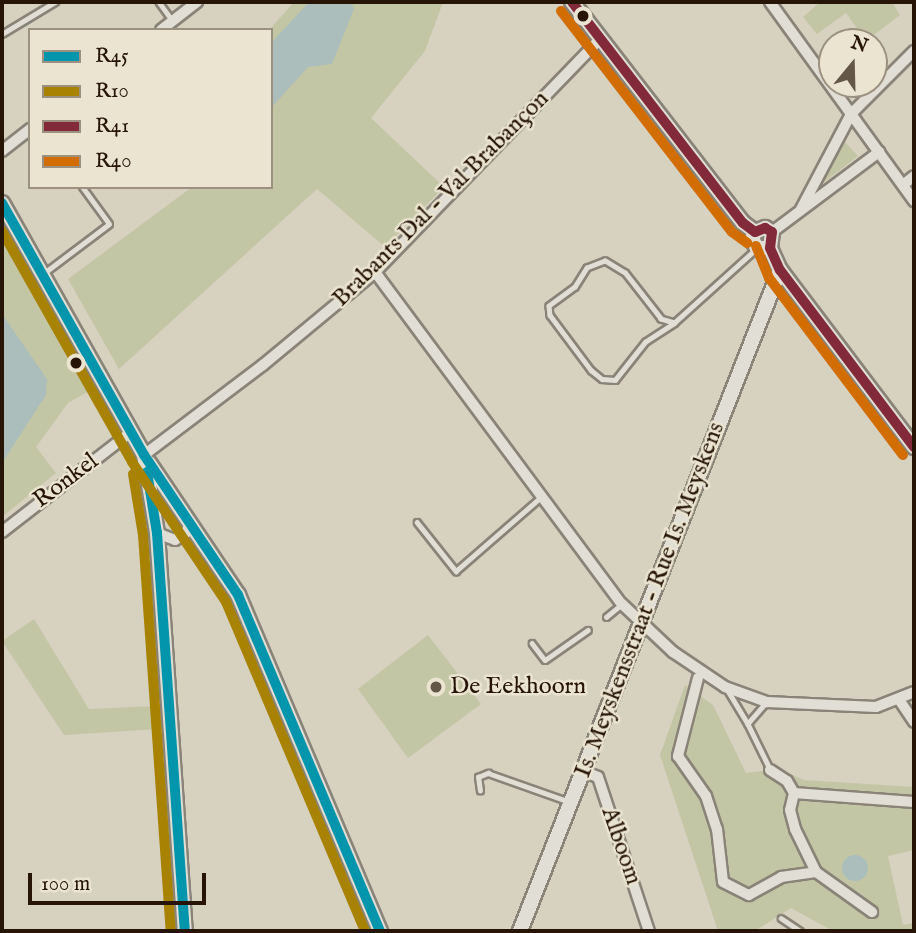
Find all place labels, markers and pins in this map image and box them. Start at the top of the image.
unlabelled marker [576,9,590,23]
unlabelled marker [69,356,83,370]
place label: De Eekhoorn [450,673,586,701]
marker: De Eekhoorn [428,679,444,695]

